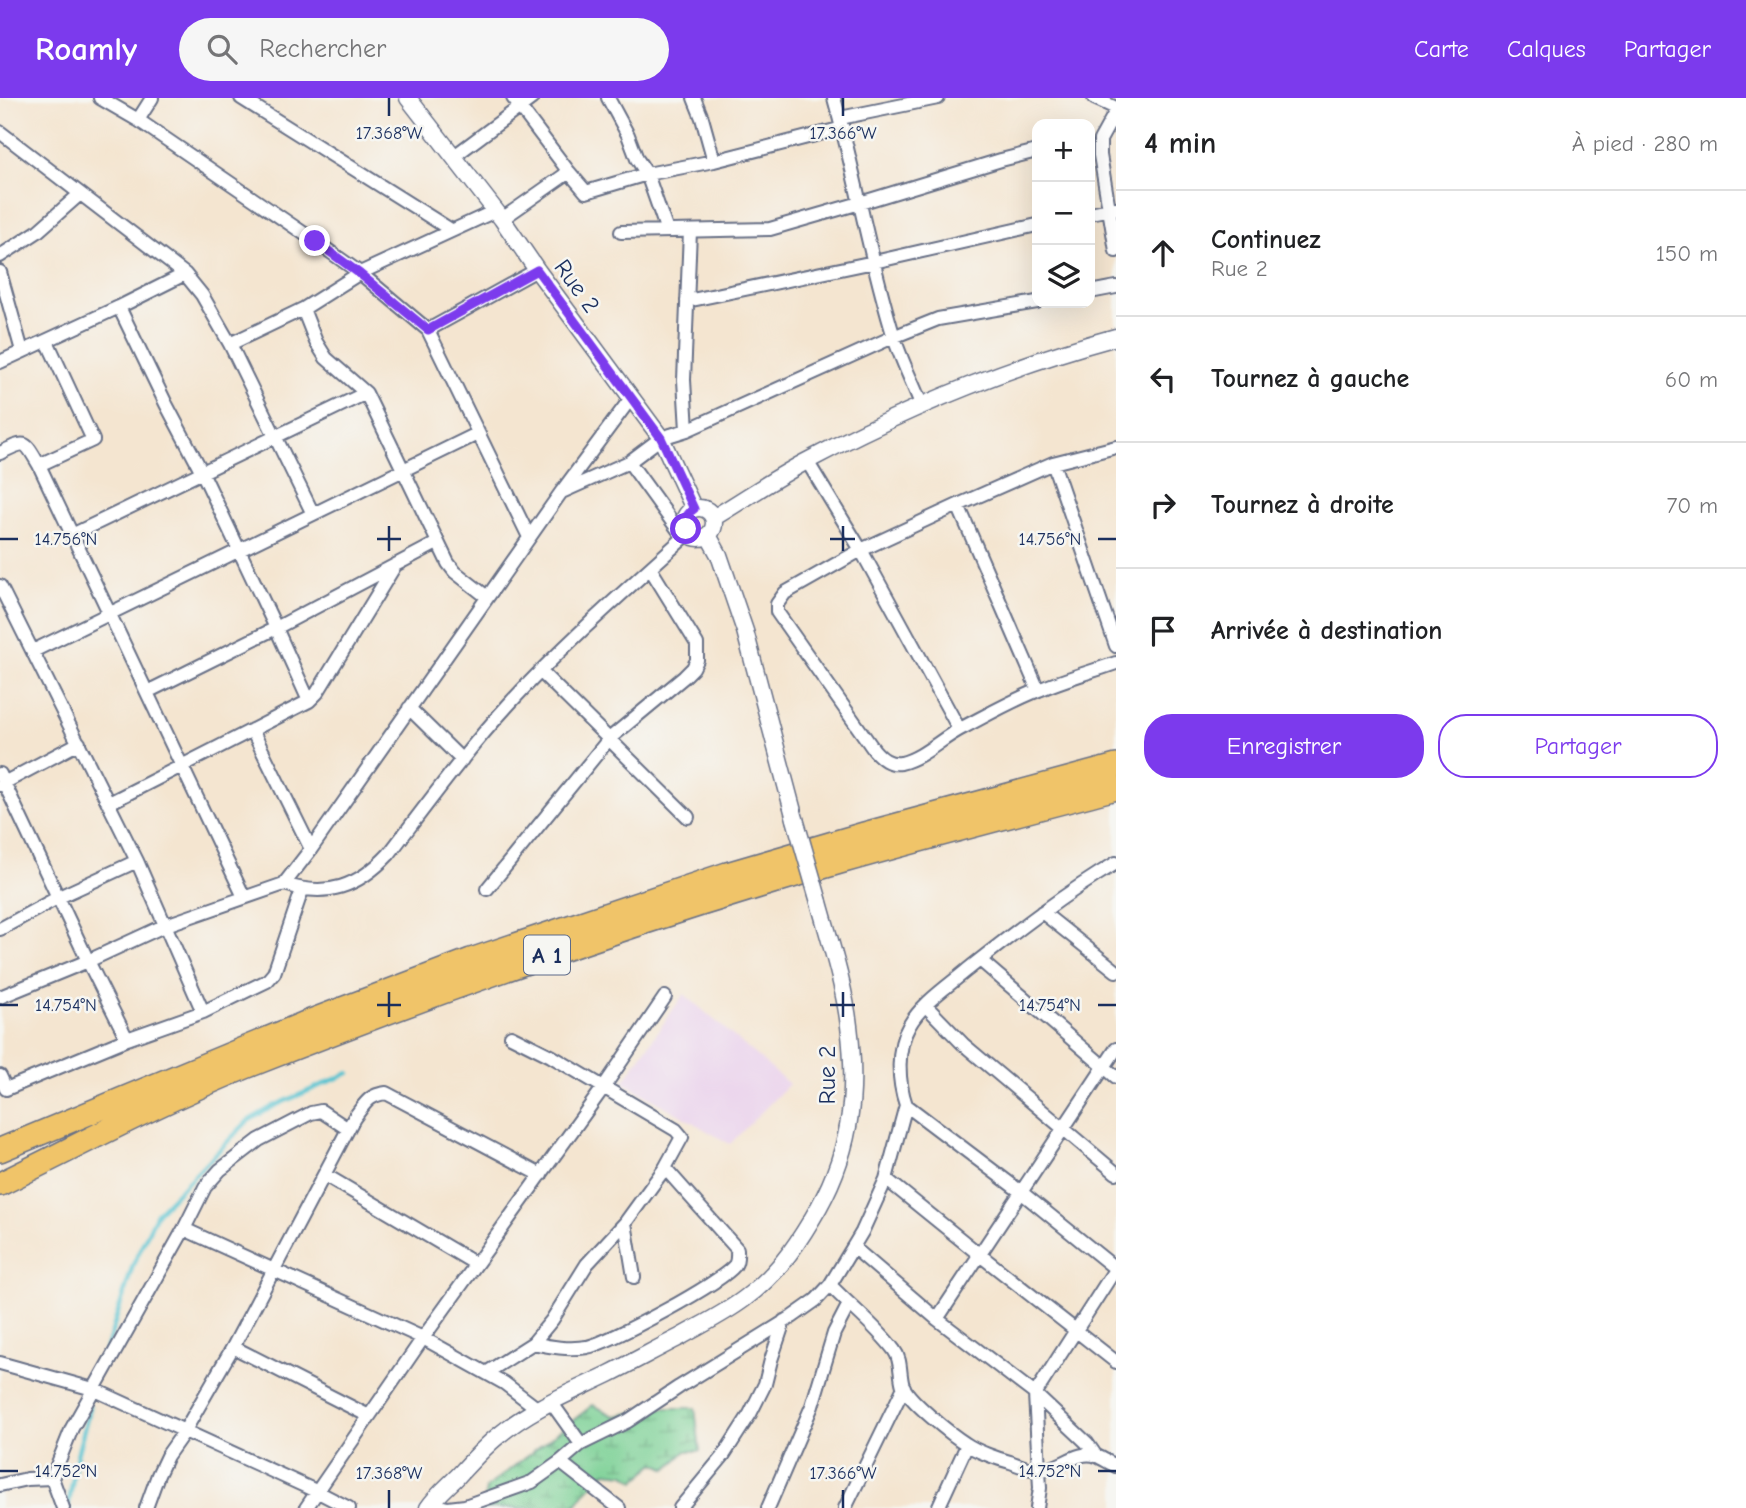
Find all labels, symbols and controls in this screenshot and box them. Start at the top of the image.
search box [179,18,669,81]
text: Roamly [35,30,137,68]
icon: search [203,30,241,68]
text: Rechercher [259,34,386,64]
text: Carte [1414,35,1469,63]
text: Calques [1507,35,1586,63]
text: Partager [1624,35,1711,63]
map controls [1032,119,1095,308]
button: + [1032,119,1095,182]
text: 17.368°W [356,123,423,144]
text: 17.366°W [809,123,877,144]
text: 4 min [1144,126,1216,161]
text: À pied · 280 m [1572,130,1718,157]
button: − [1032,182,1095,245]
route end [299,225,330,256]
text: Continuez [1211,225,1321,255]
icon: ahead [1144,234,1182,272]
text: 150 m [1656,240,1718,267]
button: layers [1032,245,1095,308]
street label: Rue 2 [548,254,606,318]
text: Rue 2 [1211,255,1268,282]
icon: left [1144,360,1182,398]
text: Tournez à gauche [1211,364,1409,394]
text: 60 m [1665,366,1718,393]
icon: right [1144,486,1182,524]
text: Tournez à droite [1211,490,1394,520]
text: 70 m [1666,492,1718,519]
route start [670,513,701,544]
text: 14.756°N [35,529,97,550]
text: 14.756°N [1019,529,1081,550]
icon: arrive [1144,612,1182,650]
text: Arrivée à destination [1211,616,1442,646]
button: Enregistrer [1144,714,1424,778]
button: Partager [1438,714,1718,778]
road number: A 1 [524,936,570,974]
text: 14.754°N [35,995,97,1016]
text: 14.754°N [1019,995,1081,1016]
street label: Rue 2 [813,1045,841,1105]
text: 14.752°N [35,1461,97,1482]
text: 14.752°N [1019,1461,1081,1482]
text: 17.368°W [356,1463,423,1484]
text: 17.366°W [809,1463,877,1484]

